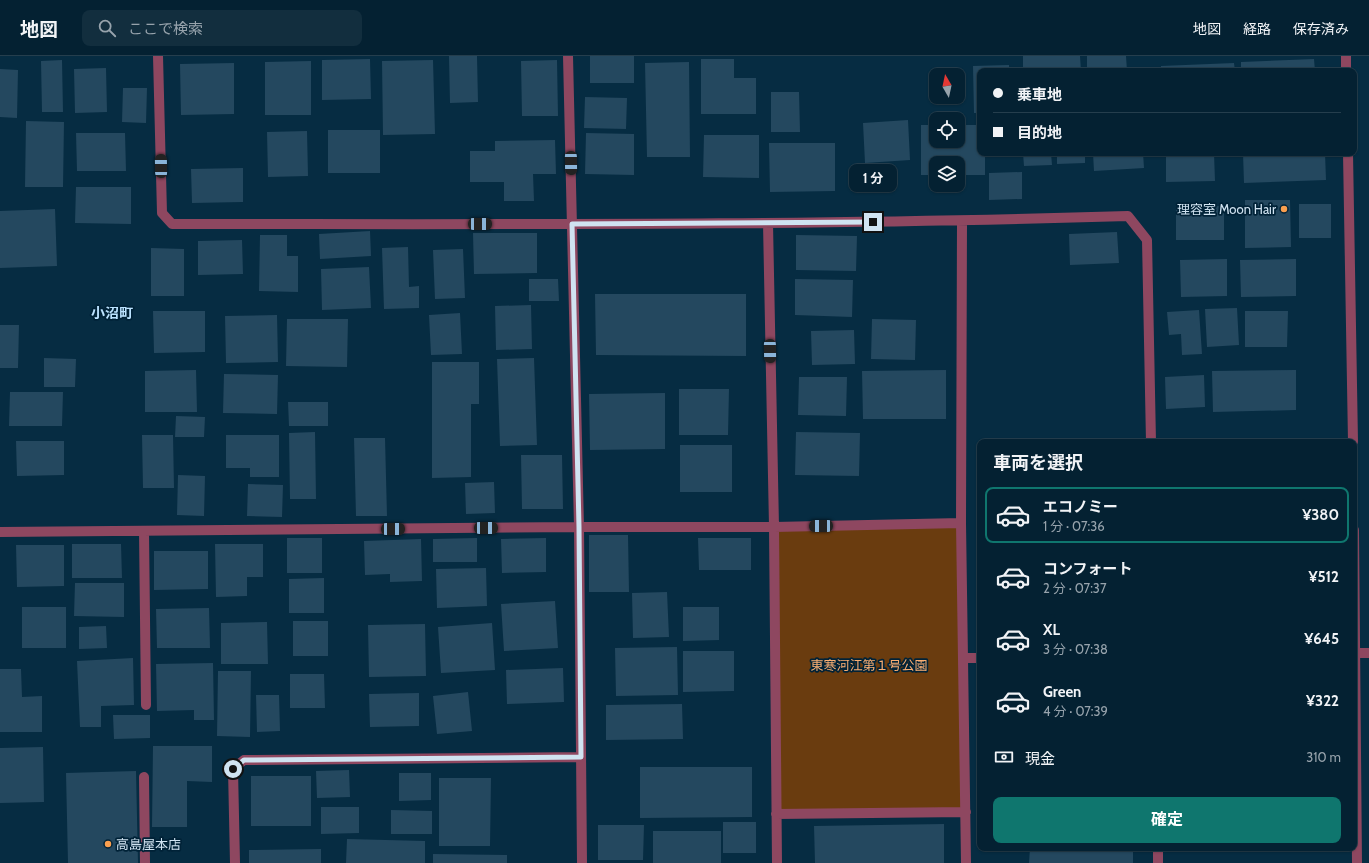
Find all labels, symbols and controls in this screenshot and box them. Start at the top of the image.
search box [82,10,362,46]
icon: search [96,17,118,39]
text: 地図 [20,18,58,41]
text: ここで検索 [128,20,203,38]
text: 地図 [1193,20,1221,38]
text: 経路 [1243,20,1271,38]
text: 保存済み [1293,20,1349,38]
north arrow [929,68,965,104]
map controls [929,68,965,192]
text: 乗車地 [1017,86,1062,104]
button: locate [929,112,965,148]
text: 目的地 [1017,124,1062,142]
car [565,151,577,175]
car [155,154,167,178]
button: layers [929,156,965,192]
callout: 1 分 [849,164,897,192]
text: 1 分 [863,170,883,186]
place label: 理容室 Moon Hair [1177,201,1277,217]
marker: 理容室 Moon Hair [1279,204,1289,214]
route end [864,213,882,231]
car [468,218,492,230]
district label: 小沼町 [91,304,133,322]
car [764,339,776,363]
text: 車両を選択 [993,452,1083,474]
icon: car [995,497,1031,533]
text: エコノミー [1043,498,1118,516]
text: ¥380 [1302,506,1339,524]
text: 1 分 · 07:36 [1043,518,1105,534]
car [809,520,833,532]
car [474,522,498,534]
car [381,523,405,535]
icon: car [995,559,1031,595]
text: コンフォート [1043,560,1133,578]
text: ¥512 [1308,568,1339,586]
text: 2 分 · 07:37 [1043,580,1106,596]
icon: car [995,621,1031,657]
text: XL [1043,621,1060,639]
text: ¥645 [1304,630,1339,648]
text: 3 分 · 07:38 [1043,641,1108,657]
park label: 東寒河江第１号公園 [810,657,928,673]
icon: car [995,683,1031,719]
text: Green [1043,683,1081,701]
text: ¥322 [1306,692,1339,710]
text: 4 分 · 07:39 [1043,703,1108,719]
icon: cash [993,746,1015,768]
text: 310 m [1306,749,1341,765]
text: 現金 [1025,750,1055,768]
route start [224,760,242,778]
button: 確定 [993,797,1341,843]
place label: 高島屋本店 [116,836,181,852]
marker: 高島屋本店 [103,839,113,849]

